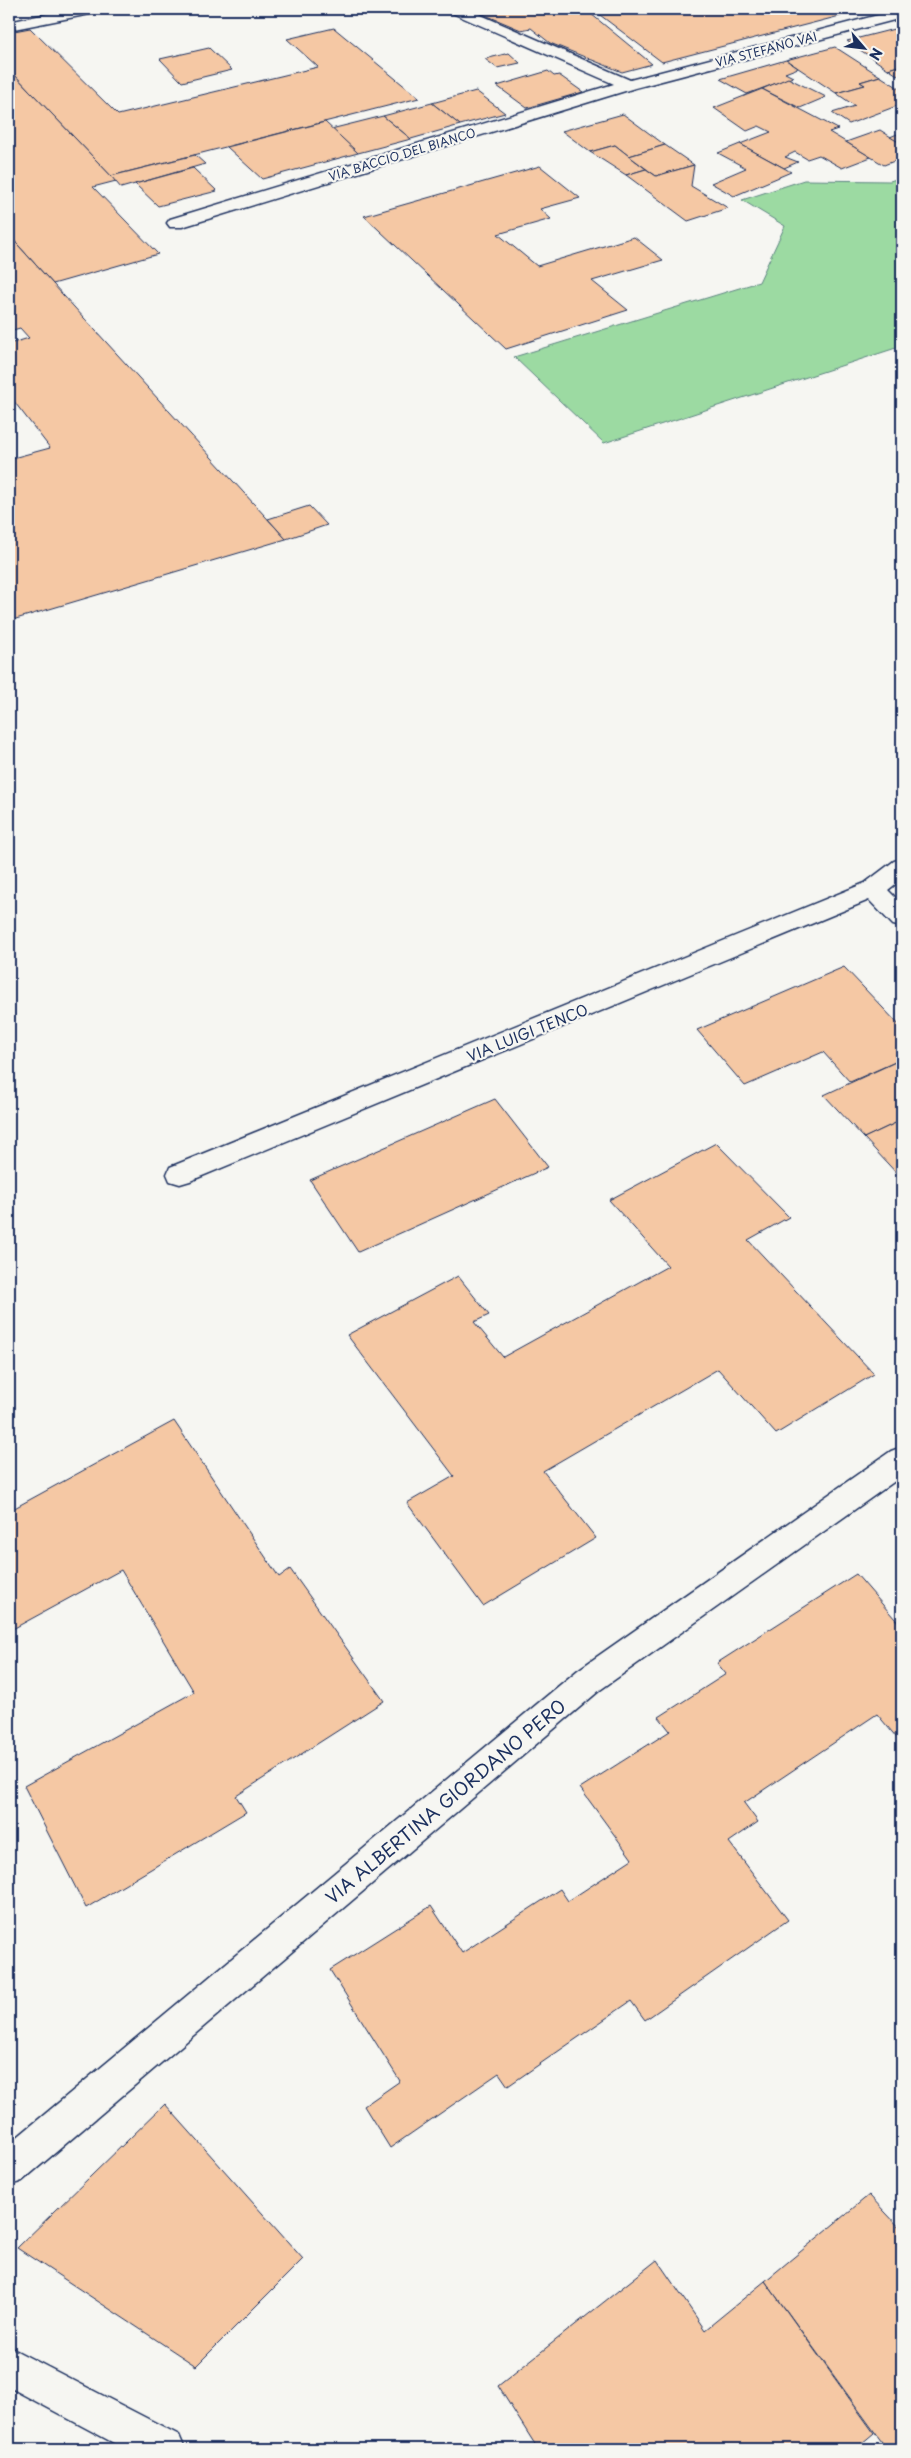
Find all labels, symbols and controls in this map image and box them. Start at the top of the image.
north arrow [838,22,888,72]
street label: VIA STEFANO VAI [713,27,819,71]
text: N [864,45,888,64]
street label: VIA BACCIO DEL BIANCO [326,123,478,185]
street label: VIA LUIGI TENCO [463,997,591,1067]
street label: VIA ALBERTINA GIORDANO PERO [319,1692,571,1910]

